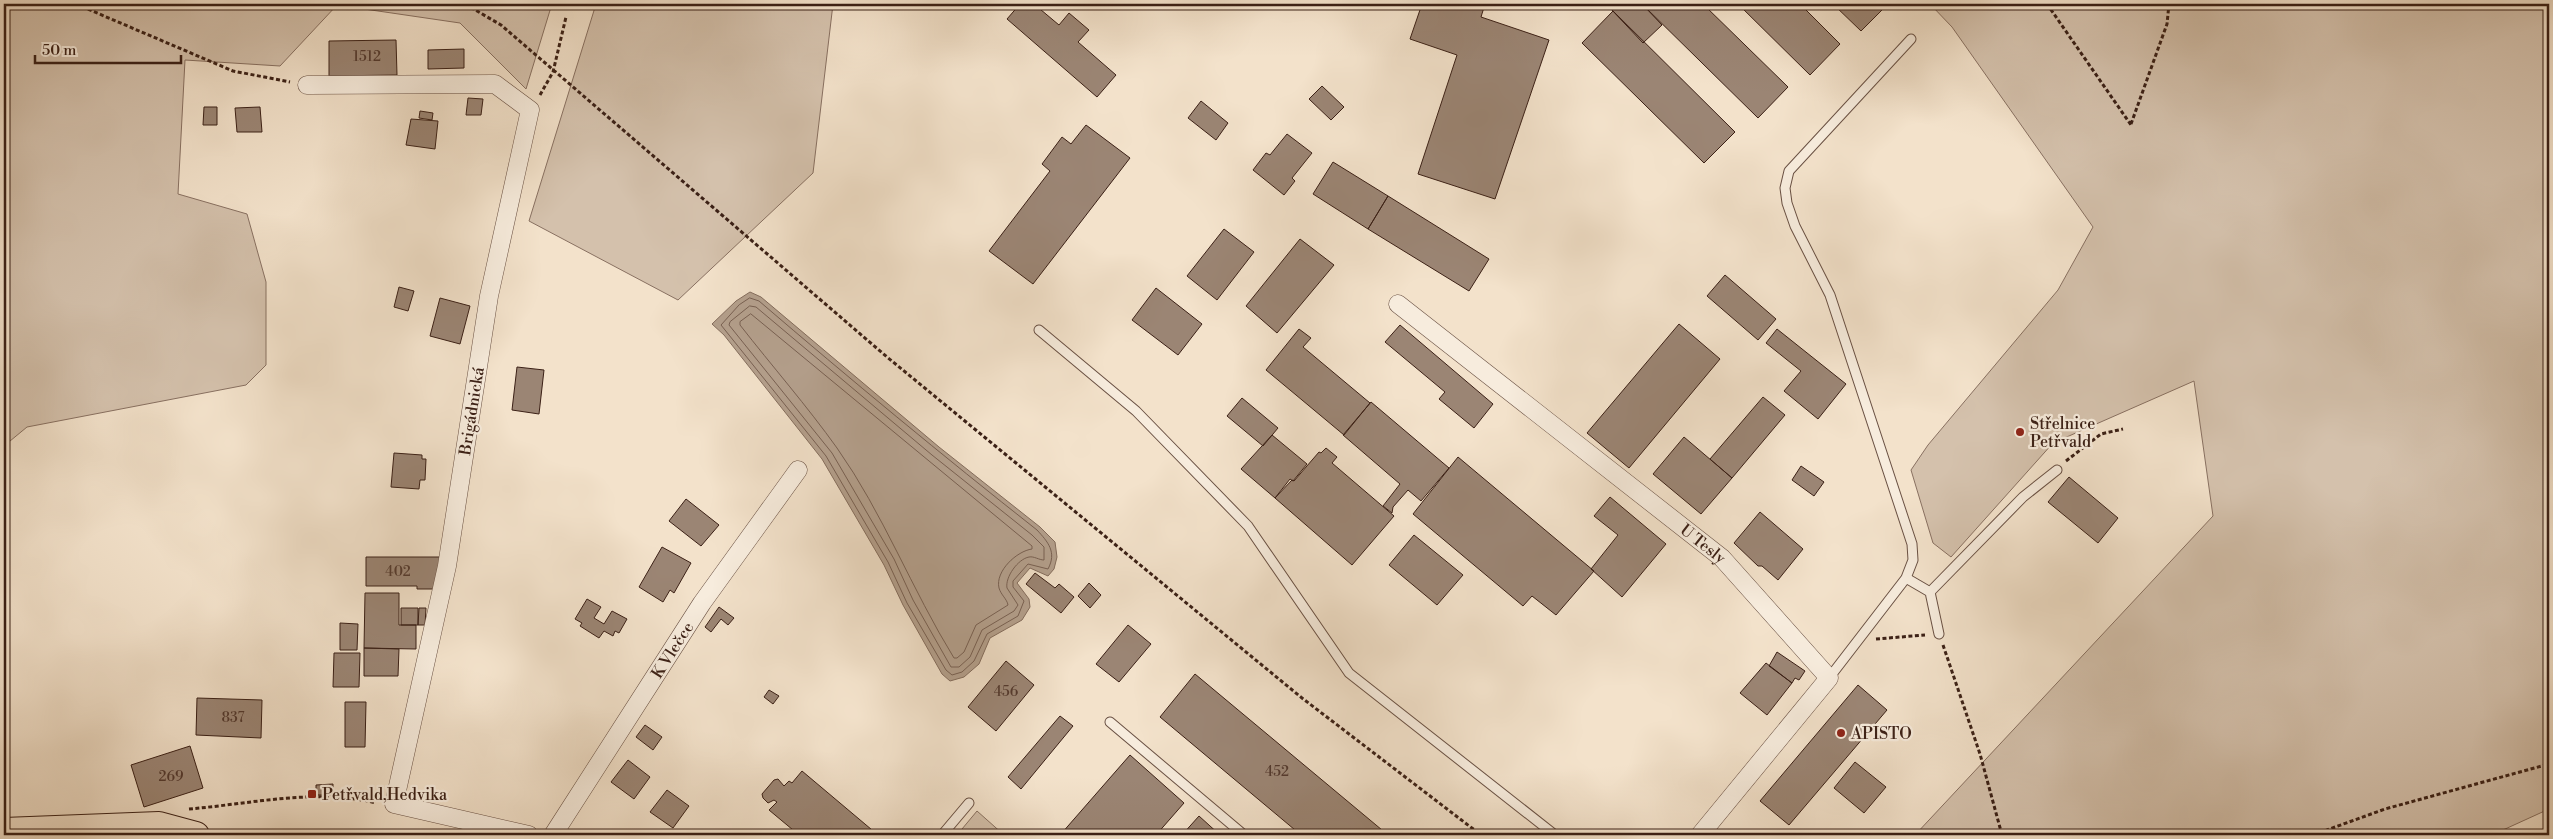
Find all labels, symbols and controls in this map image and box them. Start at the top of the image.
scale bar [35,32,181,64]
text: 50 m [42,41,76,60]
house number: 1512 [353,48,381,66]
street label: Brigádnická [455,365,489,458]
place label: Střelnice Petřvald [2030,414,2095,452]
marker: Střelnice Petřvald [2014,426,2026,438]
street label: U Tesly [1676,520,1730,568]
house number: 402 [385,563,411,581]
street label: K Vlečce [647,618,698,683]
house number: 456 [994,683,1019,701]
house number: 837 [221,709,245,727]
place label: APISTO [1850,724,1912,744]
marker: APISTO [1835,727,1847,739]
house number: 452 [1265,763,1289,781]
house number: 269 [159,768,183,786]
place label: Petřvald,Hedvika [322,785,448,805]
marker: Petřvald,Hedvika [306,788,318,800]

